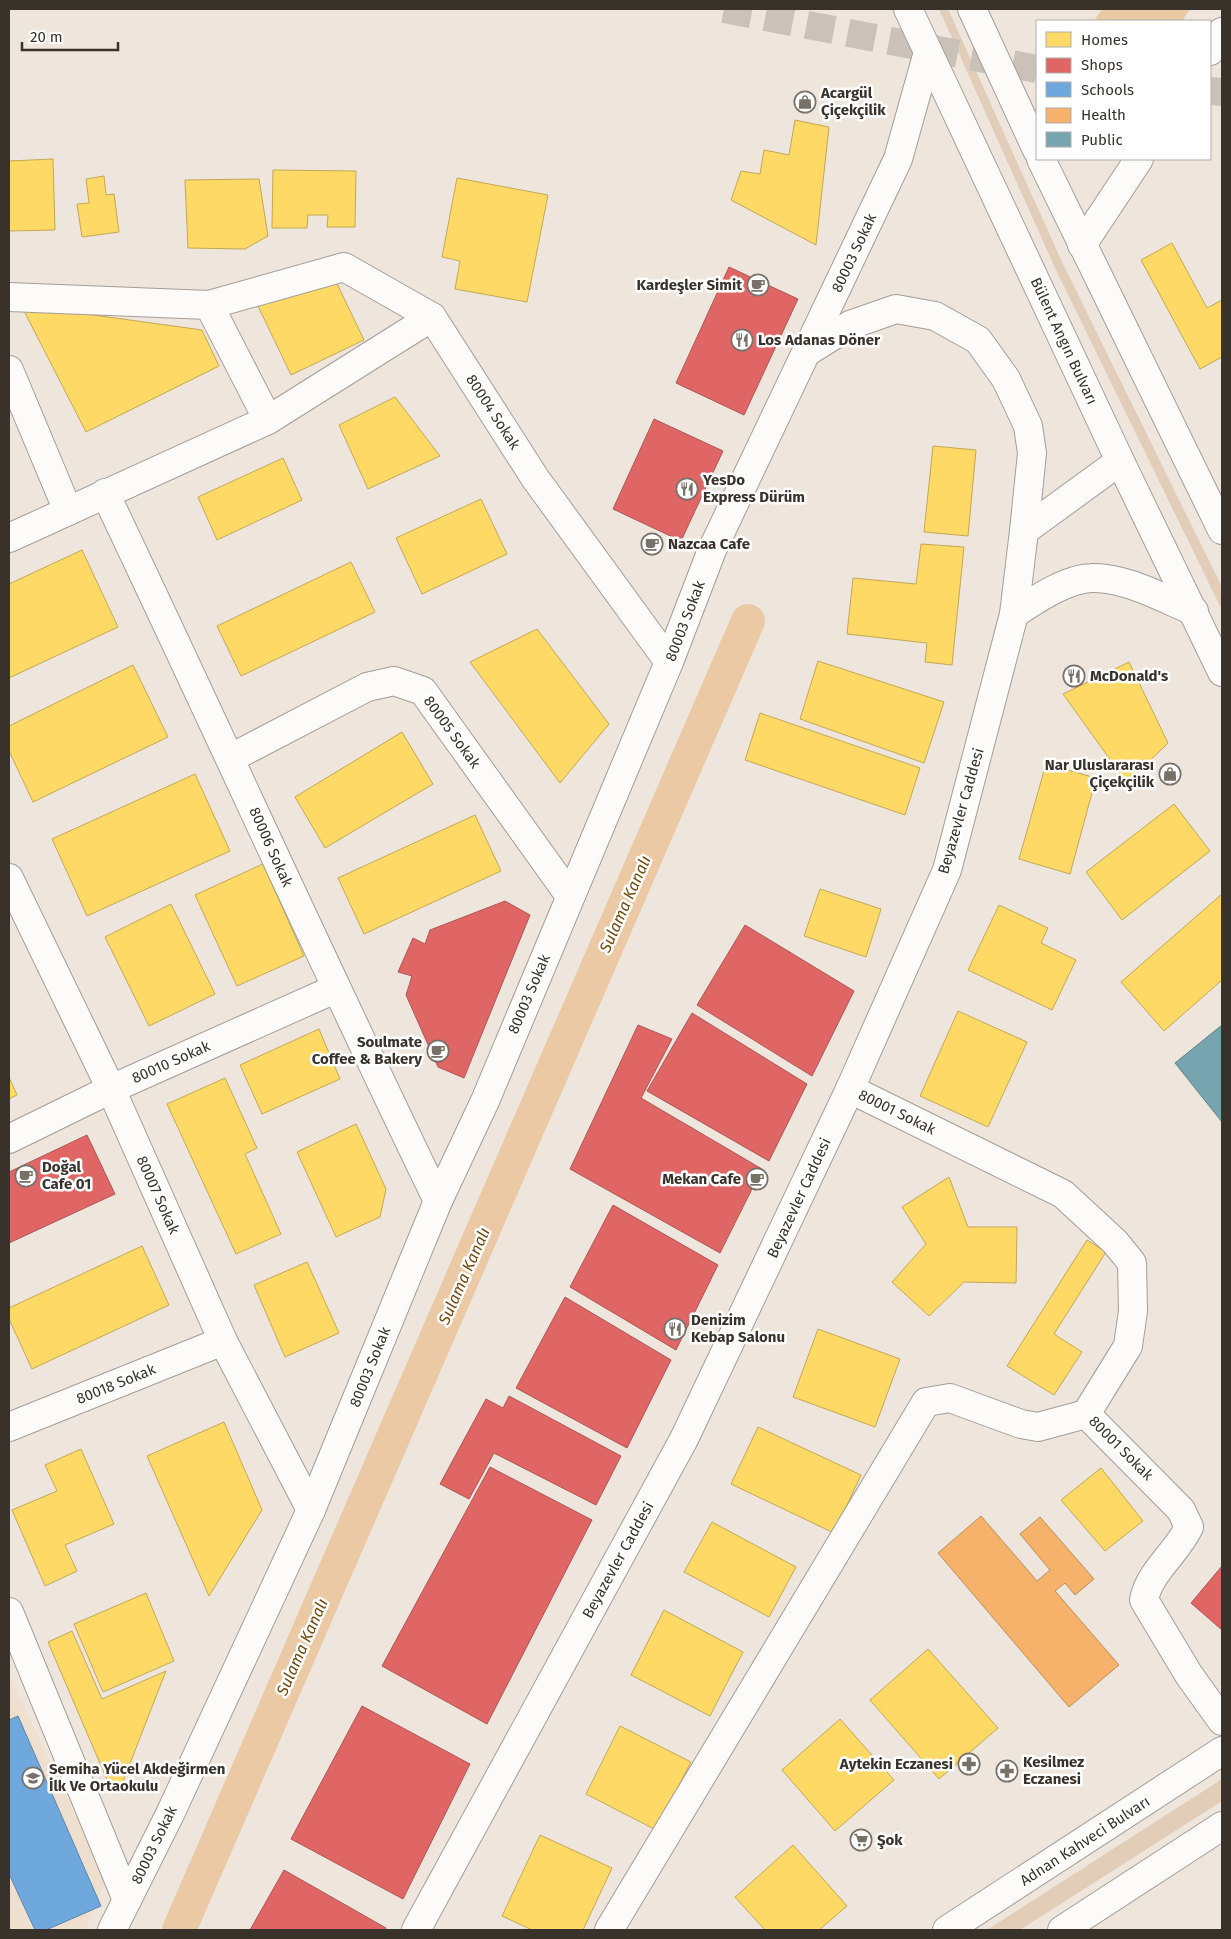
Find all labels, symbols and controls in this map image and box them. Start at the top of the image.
scale bar [22,20,119,52]
legend [1036,20,1211,160]
text: 20 m [30,28,63,46]
text: Homes [1081,31,1128,49]
text: Shops [1081,56,1123,74]
text: Schools [1081,81,1134,99]
place label: Acargül Çiçekçilik [820,84,886,120]
shop icon: Acargül Çiçekçilik [793,90,817,114]
text: Health [1081,106,1126,124]
text: Public [1081,131,1123,149]
street label: 80003 Sokak [828,210,880,295]
cafe icon: Kardeşler Simit [746,273,770,297]
street label: Bülent Angın Bulvarı [1027,275,1101,407]
place label: Kardeşler Simit [637,276,742,295]
restaurant icon: Los Adanas Döner [730,328,754,352]
place label: Los Adanas Döner [758,331,881,349]
street label: 80004 Sokak [462,371,524,453]
place label: YesDo Express Dürüm [702,471,805,506]
restaurant icon: YesDo Express Dürüm [675,477,699,501]
cafe icon: Nazcaa Cafe [640,532,664,556]
place label: Nazcaa Cafe [668,535,750,553]
street label: 80003 Sokak [661,578,709,664]
restaurant icon: McDonald's [1062,664,1086,688]
place label: McDonald's [1090,667,1168,685]
street label: 80005 Sokak [420,692,484,772]
street label: Beyazevler Caddesi [934,746,988,876]
place label: Nar Uluslararası Çiçekçilik [1045,756,1155,792]
shop icon: Nar Uluslararası Çiçekçilik [1158,762,1182,786]
street label: 80006 Sokak [245,804,297,890]
water label: Sulama Kanalı [595,853,655,956]
street label: 80003 Sokak [504,951,554,1037]
place label: Soulmate Coffee & Bakery [312,1033,422,1068]
street label: 80010 Sokak [129,1037,213,1087]
cafe icon: Soulmate Coffee & Bakery [426,1039,450,1063]
street label: 80001 Sokak [855,1086,939,1139]
street label: Beyazevler Caddesi [763,1135,835,1261]
street label: 80007 Sokak [133,1153,183,1237]
place label: Doğal Cafe 01 [42,1158,91,1193]
cafe icon: Doğal Cafe 01 [14,1164,38,1188]
cafe icon: Mekan Cafe [745,1167,769,1191]
place label: Mekan Cafe [662,1170,741,1188]
water label: Sulama Kanalı [434,1225,494,1328]
place label: Denizim Kebap Salonu [691,1311,785,1346]
restaurant icon: Denizim Kebap Salonu [663,1317,687,1341]
street label: 80003 Sokak [346,1324,394,1410]
street label: 80018 Sokak [74,1360,158,1408]
street label: 80001 Sokak [1085,1412,1157,1484]
street label: Beyazevler Caddesi [578,1499,658,1621]
water label: Sulama Kanalı [272,1596,332,1699]
pharmacy icon: Aytekin Eczanesi [957,1752,981,1776]
place label: Kesilmez Eczanesi [1023,1753,1084,1788]
place label: Aytekin Eczanesi [839,1755,953,1773]
pharmacy icon: Kesilmez Eczanesi [995,1759,1019,1783]
place label: Semiha Yücel Akdeğirmen İlk Ve Ortaokulu [49,1760,225,1795]
school or university icon: Semiha Yücel Akdeğirmen İlk Ve Ortaokulu [21,1766,45,1790]
street label: Adnan Kahveci Bulvarı [1017,1792,1153,1890]
street label: 80003 Sokak [127,1803,181,1887]
supermarket icon: Şok [849,1828,873,1852]
place label: Şok [877,1831,903,1850]

